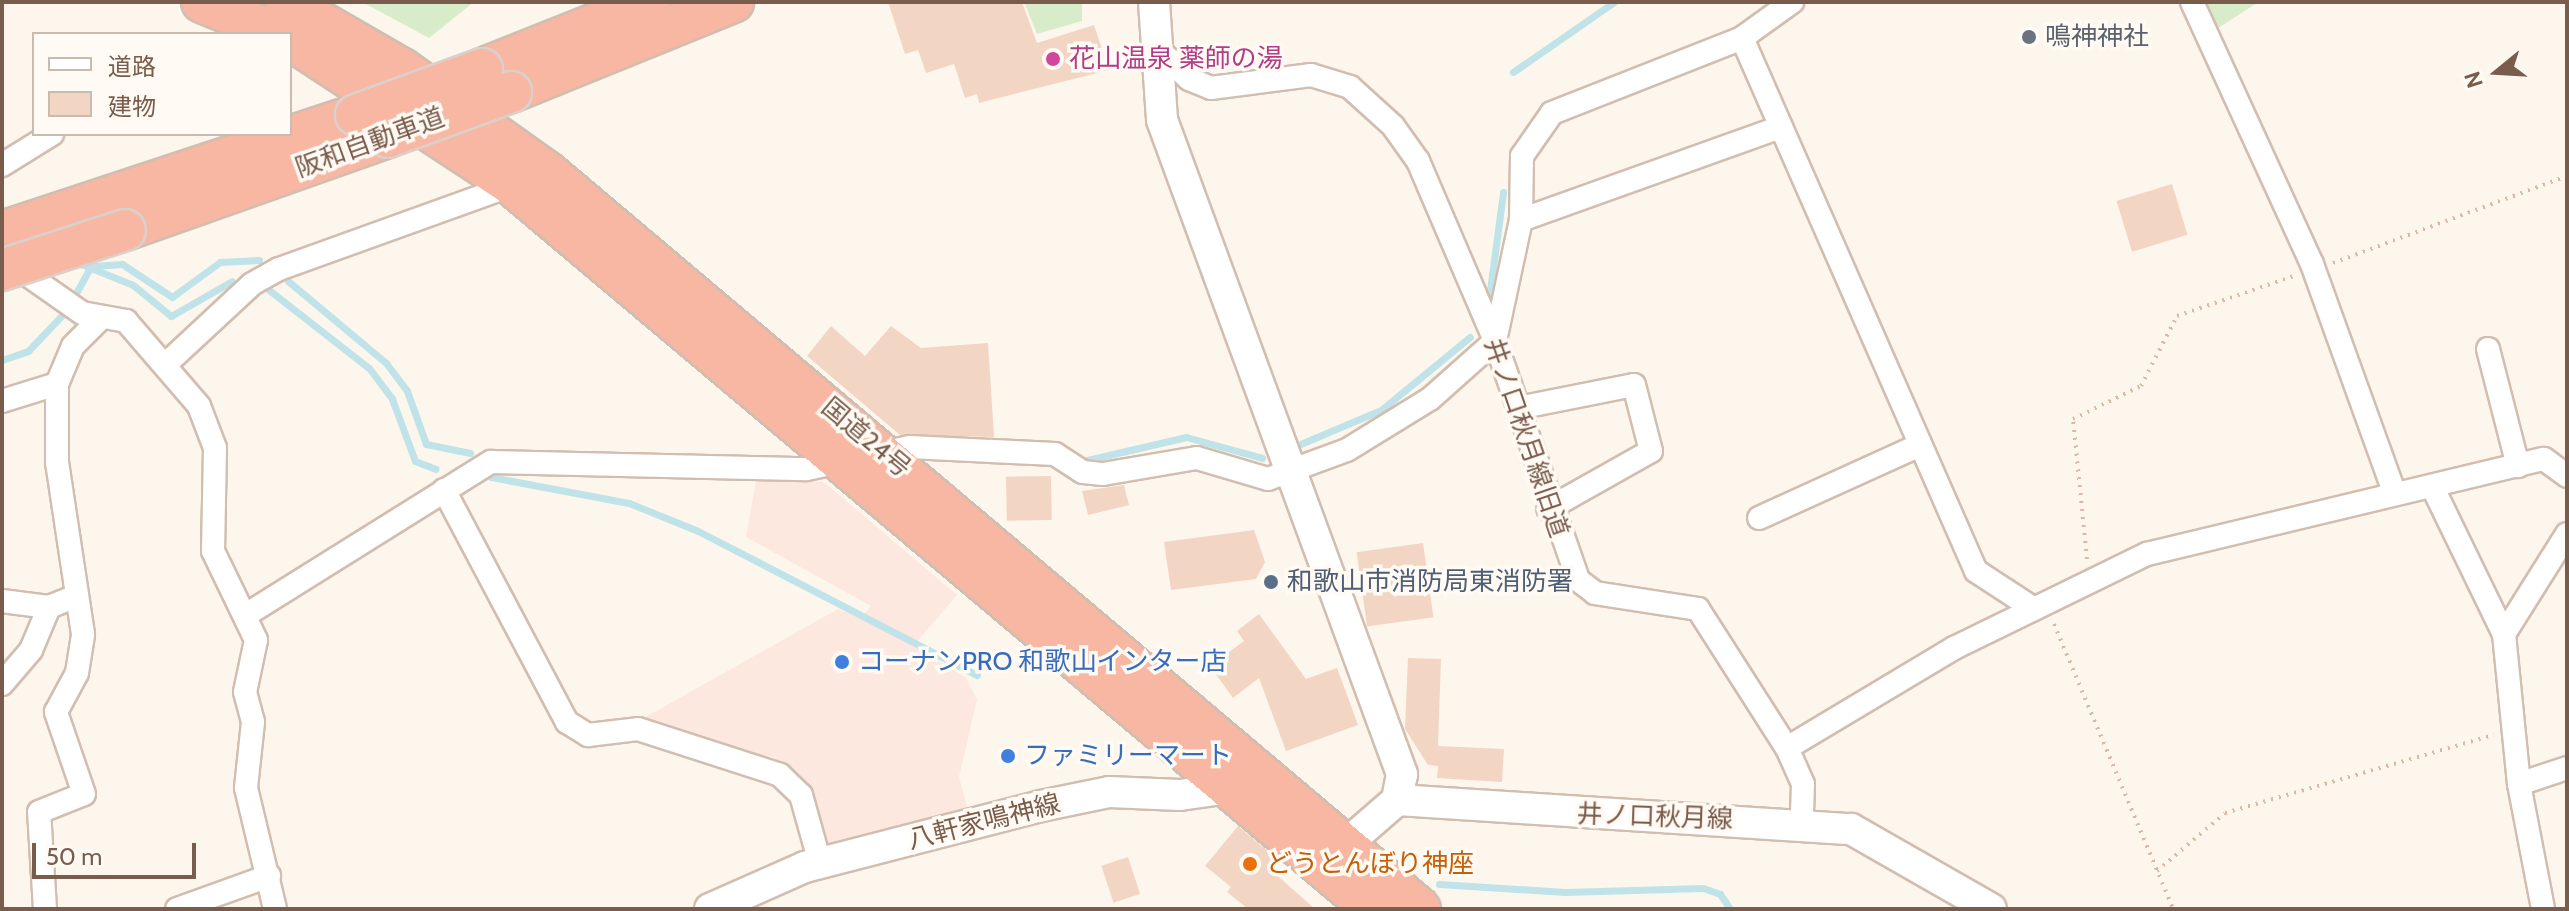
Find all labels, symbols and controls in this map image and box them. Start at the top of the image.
place label: 鳴神神社 [2045,21,2149,53]
marker: 鳴神神社 [2020,28,2038,46]
legend [32,32,292,136]
north arrow [2457,32,2537,112]
place label: 花山温泉 薬師の湯 [1069,43,1283,75]
marker: 花山温泉 薬師の湯 [1044,50,1062,68]
text: 道路 [108,52,156,81]
text: N [2458,68,2489,91]
text: 建物 [108,92,156,121]
street label: 阪和自動車道 [291,102,449,184]
street label: 井ノ口秋月線旧道 [1477,335,1575,541]
street label: 国道24号 [815,392,917,484]
place label: 和歌山市消防局東消防署 [1287,566,1573,598]
marker: 和歌山市消防局東消防署 [1262,573,1280,591]
place label: コーナンPRO 和歌山インター店 [858,646,1226,678]
marker: コーナンPRO 和歌山インター店 [833,653,851,671]
place label: ファミリーマート [1024,740,1232,772]
marker: ファミリーマート [999,747,1017,765]
street label: 八軒家鳴神線 [905,788,1063,856]
street label: 井ノ口秋月線 [1577,799,1733,835]
scale bar [36,827,200,877]
text: 50 m [46,842,102,871]
place label: どうとんぼり神座 [1266,848,1474,880]
marker: どうとんぼり神座 [1241,855,1259,873]

